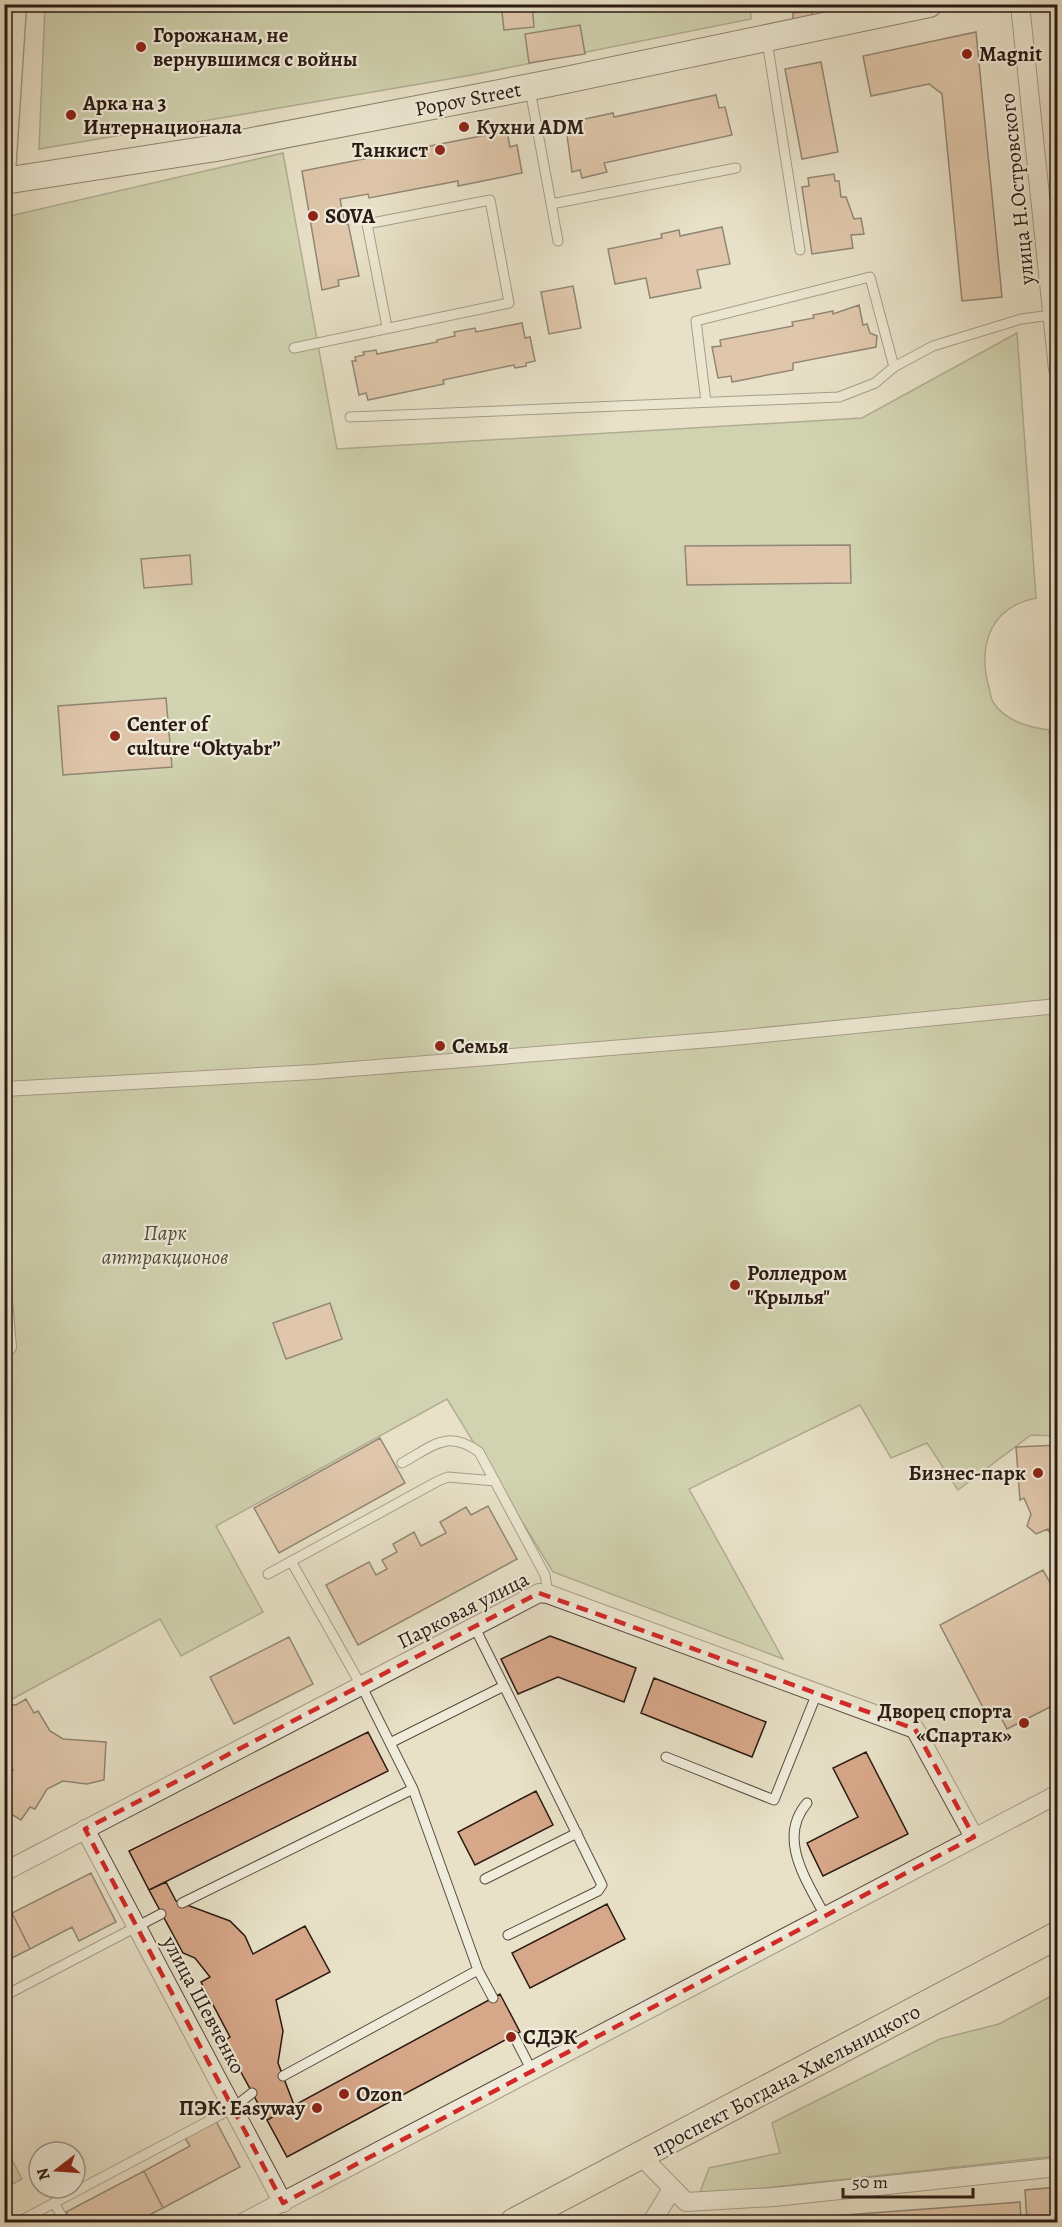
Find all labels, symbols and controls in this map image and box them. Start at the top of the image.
place label: Горожанам, не вернувшимся с войны [153,21,358,73]
marker: Горожанам, не вернувшимся с войны [134,40,148,54]
place label: Magnit [979,40,1042,68]
marker: Magnit [960,47,974,61]
street label: Popov Street [413,75,523,123]
place label: Арка на 3 Интернационала [82,89,242,141]
street label: улица Н.Островского [993,92,1041,287]
marker: Арка на 3 Интернационала [64,108,78,122]
place label: Кухни ADM [476,113,585,141]
marker: Кухни ADM [457,120,471,134]
place label: Танкист [352,136,428,164]
marker: Танкист [433,143,447,157]
place label: SOVA [325,202,376,230]
marker: SOVA [306,209,320,223]
place label: Center of culture “Oktyabr” [127,710,281,762]
marker: Center of culture “Oktyabr” [108,729,122,743]
place label: Семья [452,1032,509,1060]
marker: Семья [433,1039,447,1053]
park label: Парк аттракционов [102,1219,228,1271]
place label: Ролледром "Крылья" [747,1259,847,1311]
marker: Ролледром "Крылья" [728,1278,742,1292]
place label: Бизнес-парк [908,1459,1026,1487]
marker: Бизнес-парк [1031,1466,1045,1480]
street label: Парковая улица [393,1565,534,1655]
place label: Дворец спорта «Спартак» [878,1697,1012,1749]
marker: Дворец спорта «Спартак» [1017,1716,1031,1730]
street label: улица Шевченко [155,1930,252,2079]
street label: проспект Богдана Хмельницкого [647,1997,925,2163]
place label: СДЭК [523,2023,577,2051]
marker: СДЭК [504,2030,518,2044]
place label: Ozon [356,2080,403,2108]
marker: Ozon [337,2087,351,2101]
place label: ПЭК: Easyway [179,2094,306,2122]
marker: ПЭК: Easyway [310,2101,324,2115]
north arrow [27,2140,87,2200]
scale bar [843,2161,974,2199]
text: N [31,2165,56,2183]
text: 50 m [852,2170,888,2194]

